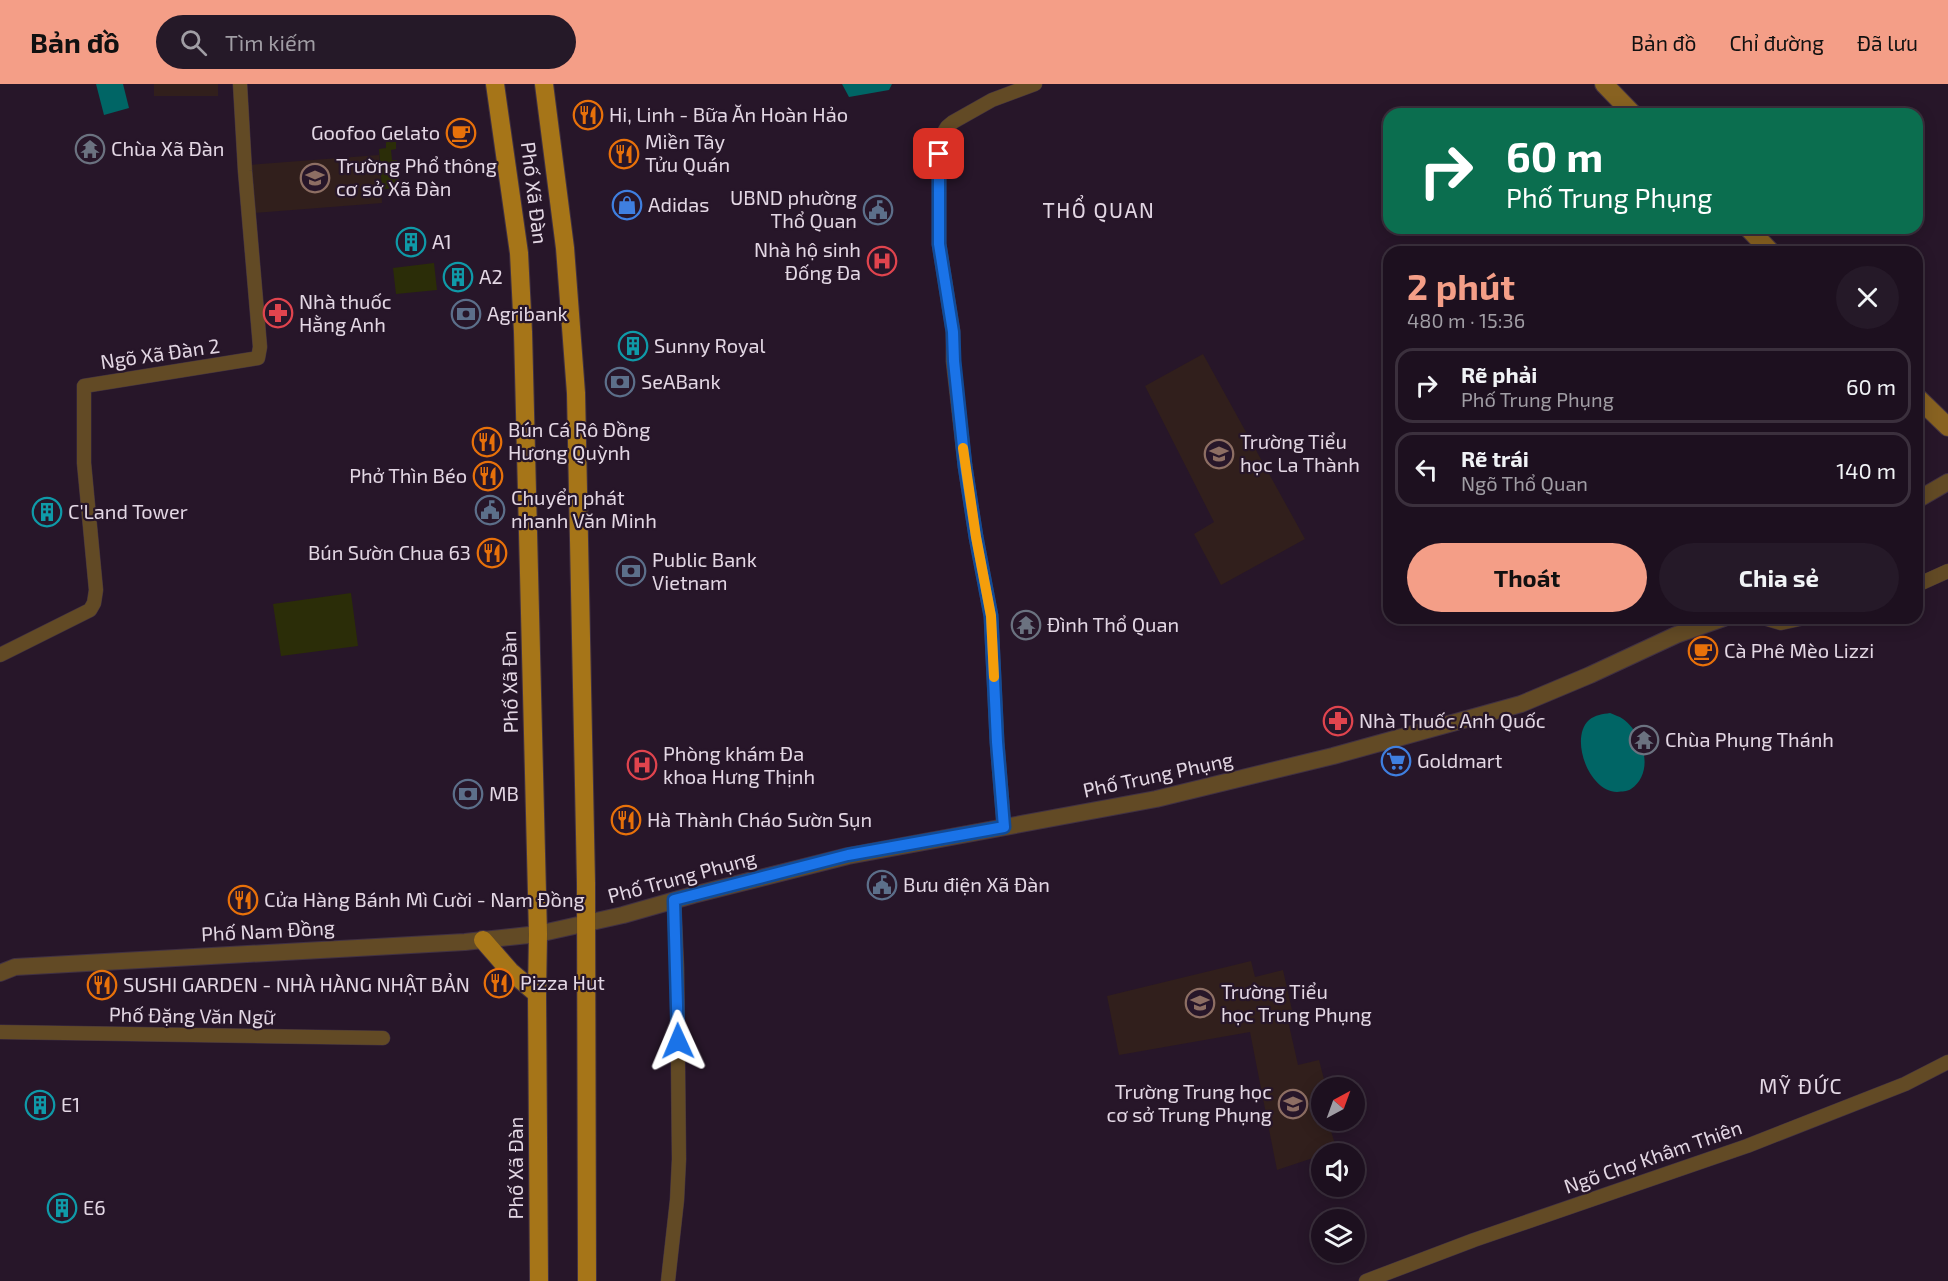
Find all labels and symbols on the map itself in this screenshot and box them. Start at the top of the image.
restaurant icon: Hi, Linh - Bữa Ăn Hoàn Hảo [572,99,604,131]
place label: Hi, Linh - Bữa Ăn Hoàn Hảo [609,102,848,126]
cafe icon: Goofoo Gelato [445,117,477,149]
place label: Goofoo Gelato [311,120,440,144]
pin [913,128,964,179]
place label: Miền Tây Tửu Quán [645,129,730,176]
temple icon: Chùa Xã Đàn [74,133,106,165]
place label: Chùa Xã Đàn [111,136,224,160]
restaurant icon: Miền Tây Tửu Quán [608,138,640,170]
street label: Phố Xã Đàn [517,140,553,245]
place label: Trường Phổ thông cơ sở Xã Đàn [336,153,497,200]
school or university icon: Trường Phổ thông cơ sở Xã Đàn [299,162,331,194]
place label: UBND phường Thổ Quan [730,185,857,232]
shop icon: Adidas [611,189,643,221]
place label: Adidas [648,192,709,216]
public building icon: UBND phường Thổ Quan [862,194,894,226]
district label: THỔ QUAN [1043,195,1155,223]
building icon: A1 [395,226,427,258]
place label: A1 [432,229,452,253]
place label: Nhà hộ sinh Đống Đa [754,237,861,284]
hospital icon: Nhà hộ sinh Đống Đa [866,245,898,277]
building icon: A2 [442,261,474,293]
place label: A2 [479,264,503,288]
place label: Nhà thuốc Hằng Anh [299,289,392,336]
pharmacy icon: Nhà thuốc Hằng Anh [262,297,294,329]
bank icon: Agribank [450,298,482,330]
place label: Agribank [487,301,568,325]
building icon: Sunny Royal [617,330,649,362]
street label: Ngõ Xã Đàn 2 [99,333,221,373]
place label: Sunny Royal [654,333,765,357]
bank icon: SeABank [604,366,636,398]
place label: SeABank [641,369,721,393]
place label: Bún Cá Rô Đồng Hương Quỳnh [508,417,650,464]
restaurant icon: Bún Cá Rô Đồng Hương Quỳnh [471,426,503,458]
place label: Trường Tiểu học La Thành [1240,429,1360,476]
school or university icon: Trường Tiểu học La Thành [1203,438,1235,470]
restaurant icon: Phở Thìn Béo [472,460,504,492]
place label: Phở Thìn Béo [349,463,467,487]
place label: Chuyển phát nhanh Văn Minh [511,485,657,532]
public building icon: Chuyển phát nhanh Văn Minh [474,494,506,526]
building icon: C'Land Tower [31,496,63,528]
place label: C'Land Tower [68,499,188,523]
restaurant icon: Bún Sườn Chua 63 [476,537,508,569]
place label: Bún Sườn Chua 63 [308,540,471,564]
place label: Public Bank Vietnam [652,547,757,594]
bank icon: Public Bank Vietnam [615,555,647,587]
temple icon: Đình Thổ Quan [1010,609,1042,641]
place label: Đình Thổ Quan [1047,612,1179,636]
street label: Phố Xã Đàn [496,630,522,734]
cafe icon: Cà Phê Mèo Lizzi [1687,635,1719,667]
place label: Cà Phê Mèo Lizzi [1724,638,1874,662]
pharmacy icon: Nhà Thuốc Anh Quốc [1322,705,1354,737]
place label: Nhà Thuốc Anh Quốc [1359,708,1546,732]
temple icon: Chùa Phụng Thánh [1628,724,1660,756]
place label: Chùa Phụng Thánh [1665,727,1834,751]
place label: Phòng khám Đa khoa Hưng Thịnh [663,741,815,788]
supermarket icon: Goldmart [1380,745,1412,777]
street label: Phố Trung Phụng [1081,746,1235,802]
place label: Goldmart [1417,748,1503,772]
hospital icon: Phòng khám Đa khoa Hưng Thịnh [626,749,658,781]
bank icon: MB [452,778,484,810]
place label: MB [489,781,519,805]
restaurant icon: Hà Thành Cháo Sườn Sụn [610,804,642,836]
place label: Hà Thành Cháo Sườn Sụn [647,807,872,831]
street label: Phố Trung Phụng [605,845,759,907]
public building icon: Bưu điện Xã Đàn [866,869,898,901]
place label: Bưu điện Xã Đàn [903,872,1050,896]
restaurant icon: Cửa Hàng Bánh Mì Cười - Nam Đồng [227,884,259,916]
place label: Cửa Hàng Bánh Mì Cười - Nam Đồng [264,887,585,911]
street label: Phố Nam Đồng [200,915,335,945]
restaurant icon: Pizza Hut [483,967,515,999]
restaurant icon: SUSHI GARDEN - NHÀ HÀNG NHẬT BẢN [86,969,118,1001]
place label: Pizza Hut [520,970,605,994]
place label: SUSHI GARDEN - NHÀ HÀNG NHẬT BẢN [123,972,470,996]
place label: Trường Tiểu học Trung Phụng [1221,979,1372,1026]
school or university icon: Trường Tiểu học Trung Phụng [1184,987,1216,1019]
street label: Phố Đặng Văn Ngữ [109,1002,276,1028]
position arrow [646,1009,710,1073]
district label: MỸ ĐỨC [1759,1073,1843,1098]
north arrow [1311,1077,1365,1131]
place label: Trường Trung học cơ sở Trung Phụng [1107,1079,1272,1126]
school or university icon: Trường Trung học cơ sở Trung Phụng [1277,1088,1309,1120]
building icon: E1 [24,1089,56,1121]
place label: E1 [61,1092,80,1116]
street label: Ngõ Chợ Khâm Thiên [1561,1114,1745,1198]
street label: Phố Xã Đàn [503,1117,527,1219]
building icon: E6 [46,1192,78,1224]
place label: E6 [83,1195,106,1219]

